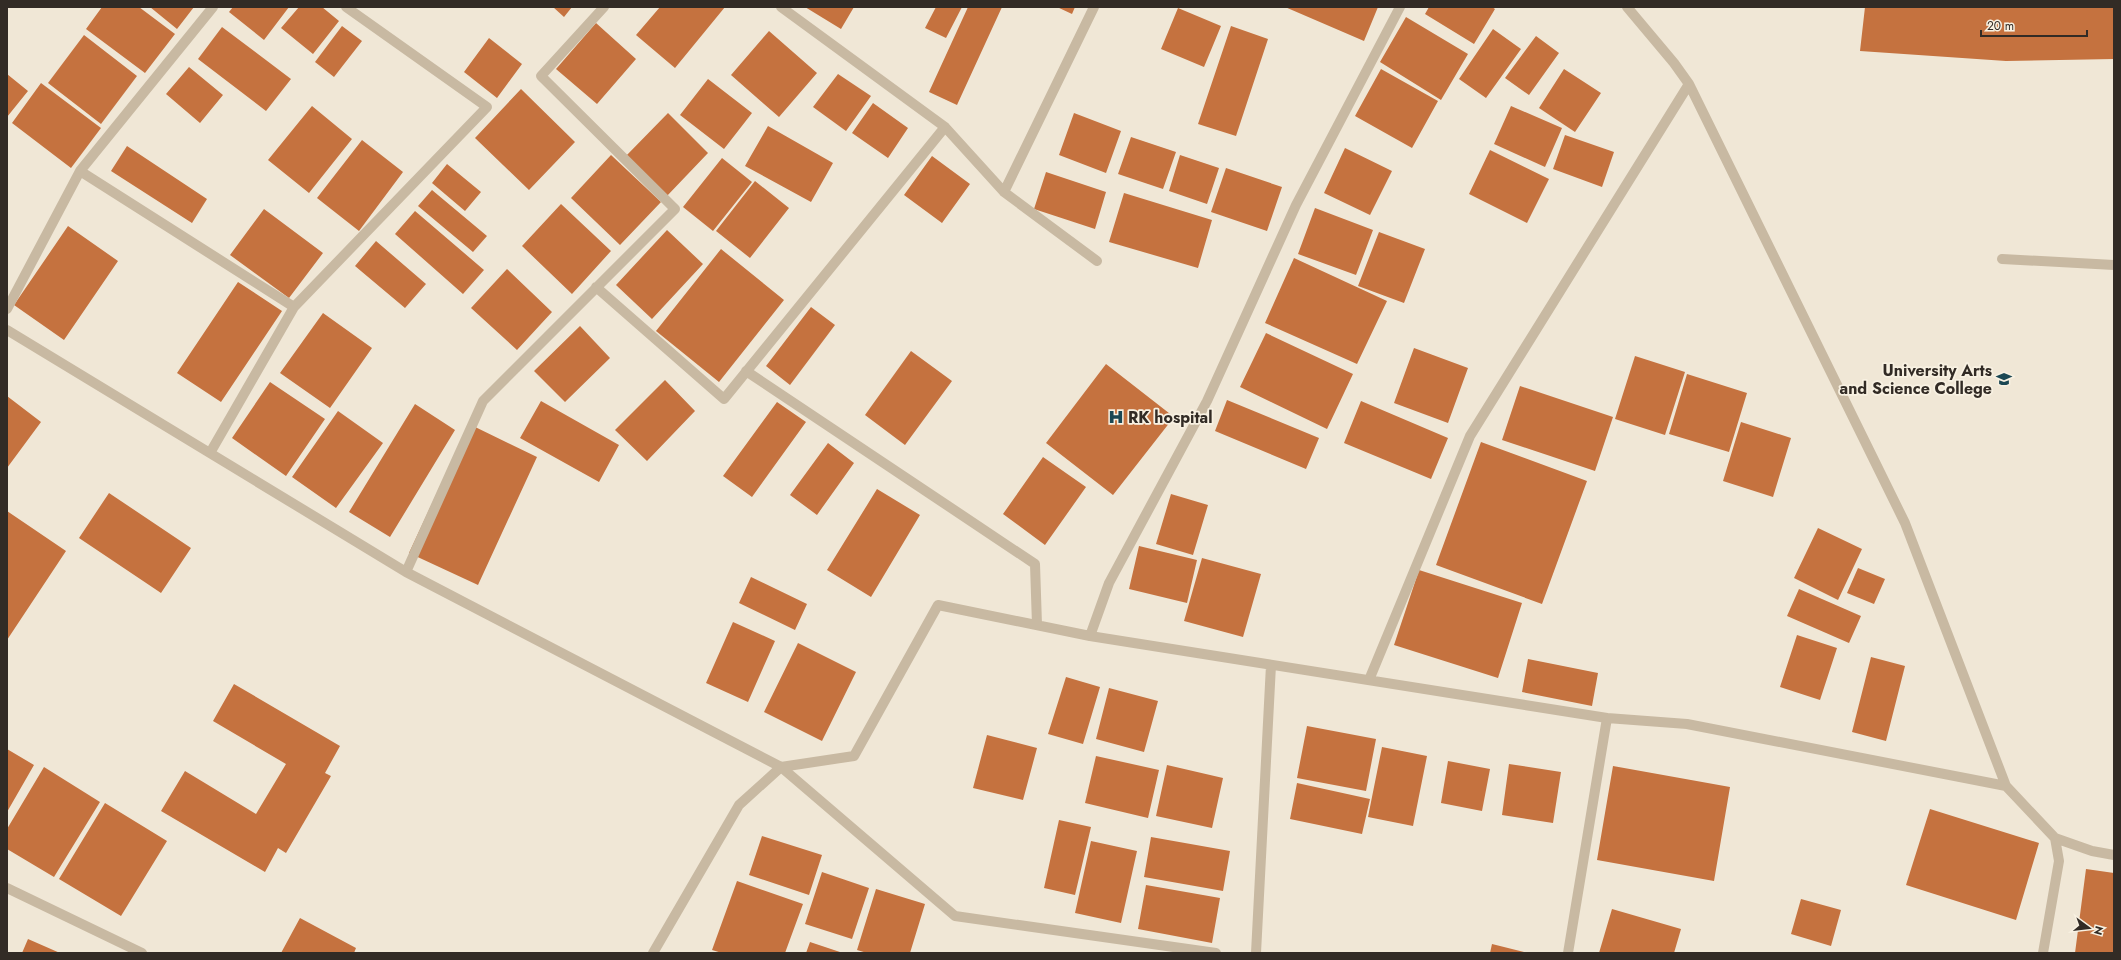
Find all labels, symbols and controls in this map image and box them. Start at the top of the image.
scale bar [1981,12,2087,38]
text: 20 m [1987,17,2014,35]
place label: University Arts and Science College [1840,359,1992,400]
school or university icon: University Arts and Science College [1995,370,2013,388]
place label: RK hospital [1128,406,1213,429]
hospital icon: RK hospital [1107,408,1125,426]
north arrow [2069,908,2109,948]
text: N [2090,924,2108,937]

